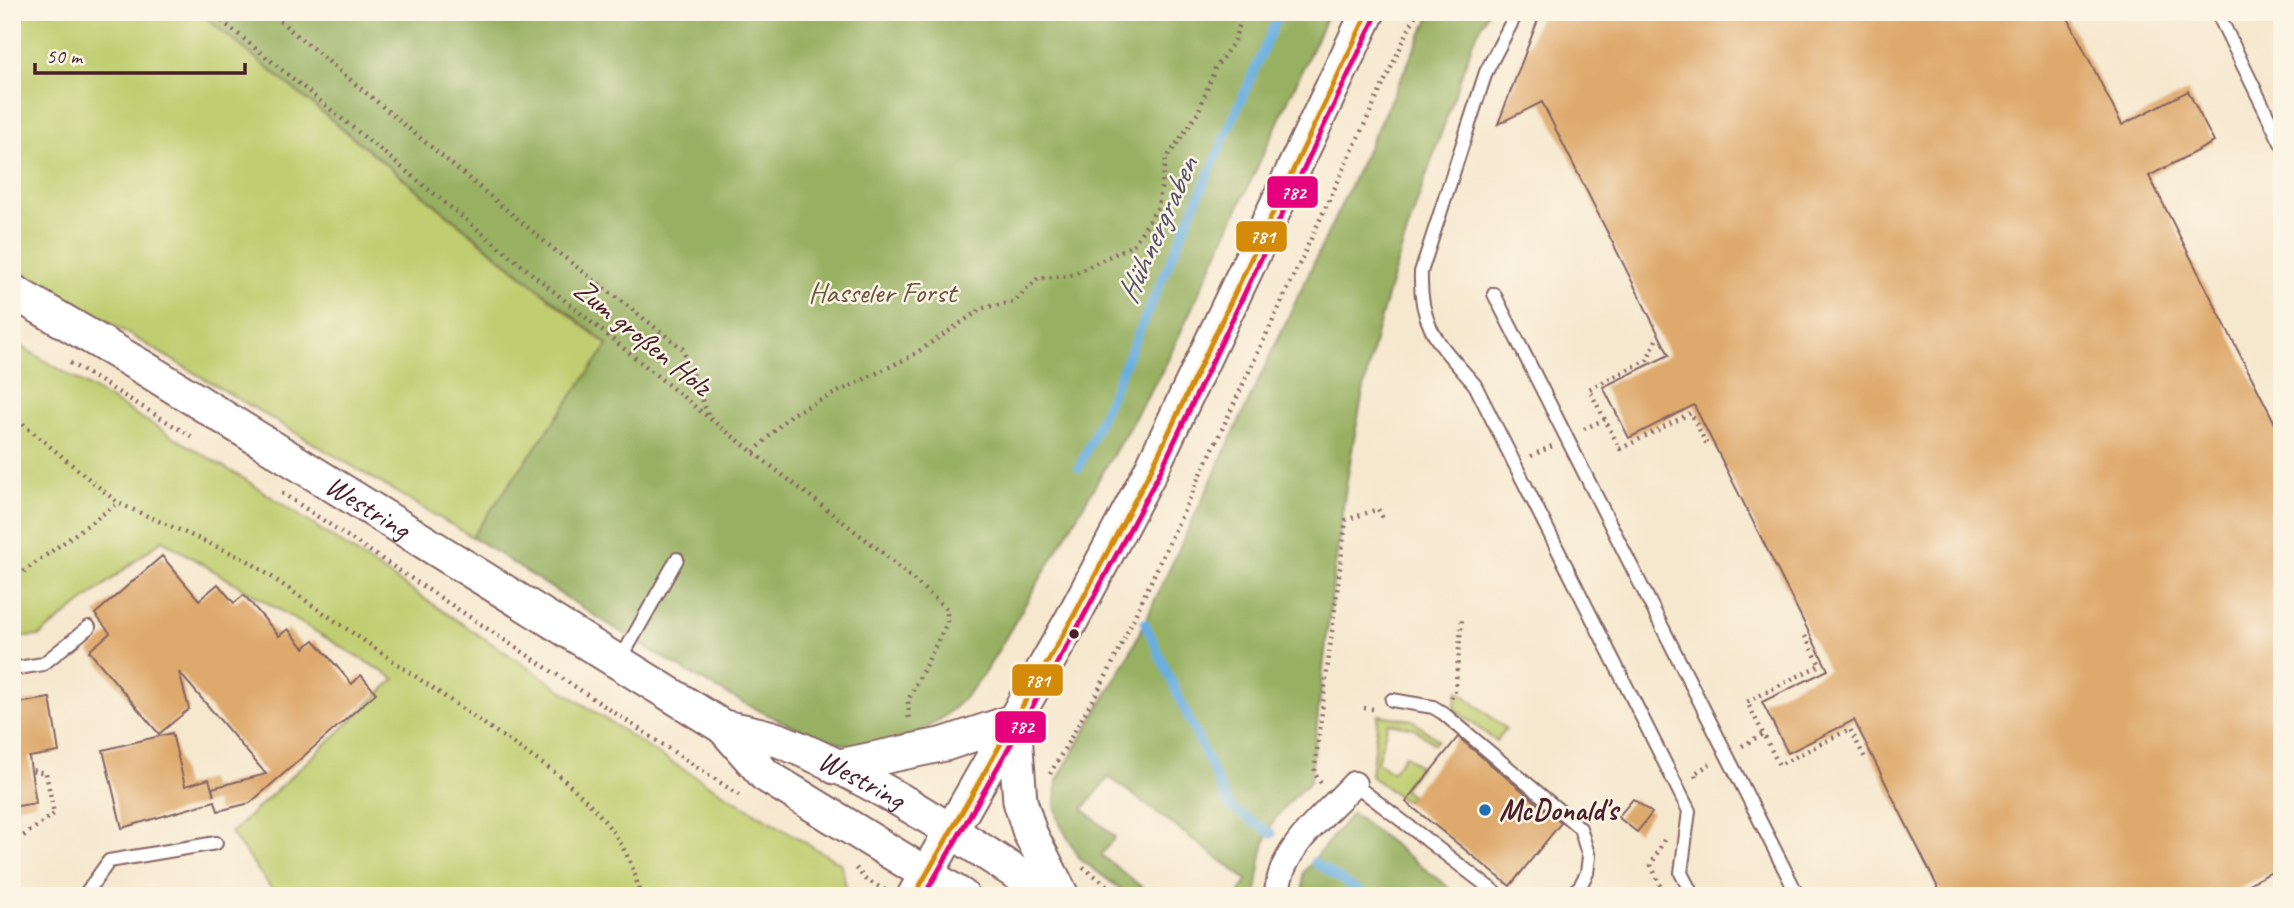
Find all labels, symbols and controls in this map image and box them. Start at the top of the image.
scale bar [35,32,245,76]
text: 50 m [46,43,84,69]
water label: Hühnergraben [1107,148,1208,309]
line badge: 782 [1266,175,1319,209]
text: 782 [1280,181,1308,205]
line badge: 781 [1235,220,1288,253]
text: 781 [1249,225,1277,249]
street label: Zum großen Holz [566,270,721,405]
park label: Hasseler Forst [808,273,959,311]
street label: Westring [318,466,419,548]
unlabelled marker [1067,627,1081,641]
line badge: 781 [1011,663,1064,697]
text: 781 [1024,669,1052,693]
line badge: 782 [994,710,1047,744]
text: 782 [1008,715,1036,739]
street label: Westring [812,741,914,819]
place label: McDonald's [1499,791,1621,829]
marker: McDonald's [1477,802,1493,818]

